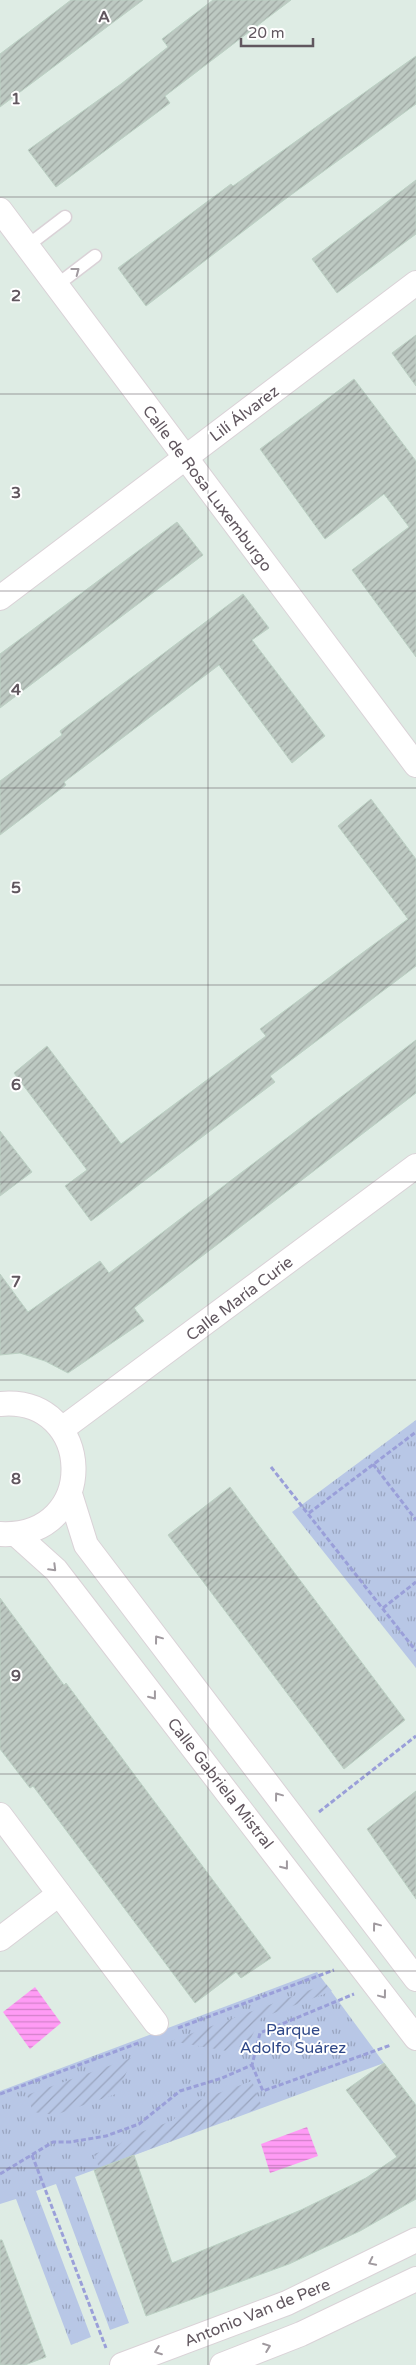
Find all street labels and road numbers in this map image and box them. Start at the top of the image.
street label: Lilí Álvarez [206,381,283,446]
street label: Calle de Rosa Luxemburgo [138,401,276,576]
street label: Calle María Curie [182,1252,297,1346]
street label: Calle Gabriela Mistral [163,1714,278,1853]
street label: Antonio Van de Pere [181,2274,333,2351]

